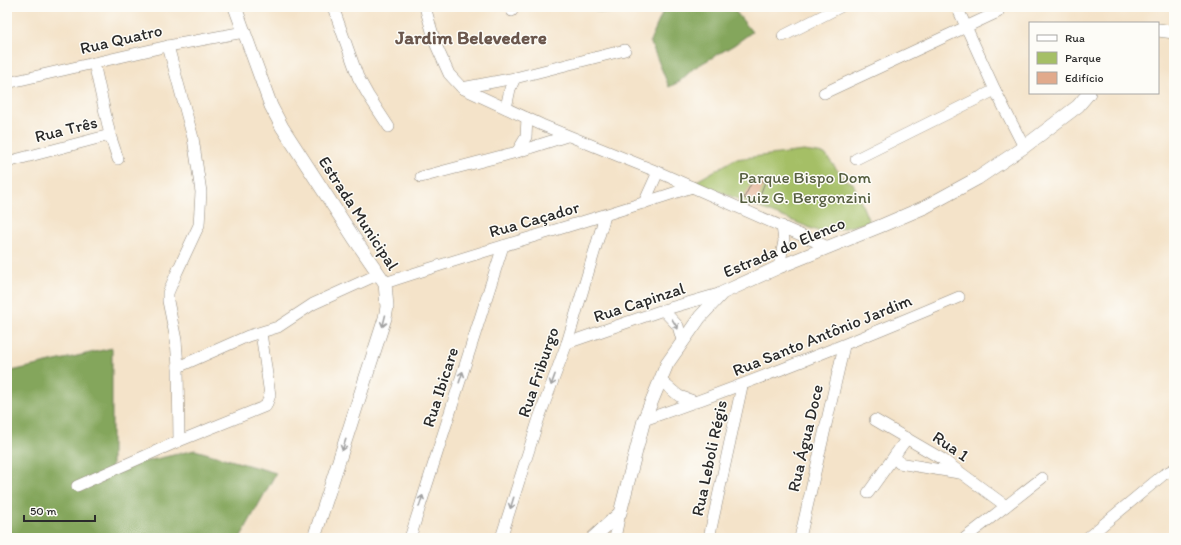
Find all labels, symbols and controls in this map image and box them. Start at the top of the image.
street label: Rua Quatro [78,20,164,58]
legend [1029,22,1159,94]
district label: Jardim Belevedere [394,26,547,49]
text: Rua [1065,31,1085,45]
text: Parque [1065,51,1101,65]
text: Edifício [1065,71,1104,85]
street label: Rua Três [33,112,99,146]
street label: Estrada Municipal [315,152,403,274]
park label: Parque Bispo Dom Luiz G. Bergonzini [739,167,871,207]
street label: Rua Caçador [487,196,582,241]
street label: Estrada do Elenco [720,212,848,282]
street label: Rua Capinzal [591,278,687,326]
street label: Rua Santo Antônio Jardim [729,290,915,380]
one-way arrow [379,315,387,328]
one-way arrow [671,318,680,329]
street label: Rua Friburgo [513,324,563,420]
street label: Rua Ibicare [418,345,462,429]
one-way arrow [458,371,465,384]
one-way arrow [549,374,557,386]
street label: Rua Água Doce [783,382,827,494]
street label: Rua Leboli Régis [687,398,731,518]
street label: Rua 1 [929,427,973,465]
one-way arrow [339,439,347,451]
one-way arrow [418,495,426,507]
one-way arrow [508,496,515,509]
scale bar [24,497,95,523]
text: 50 m [30,504,56,518]

